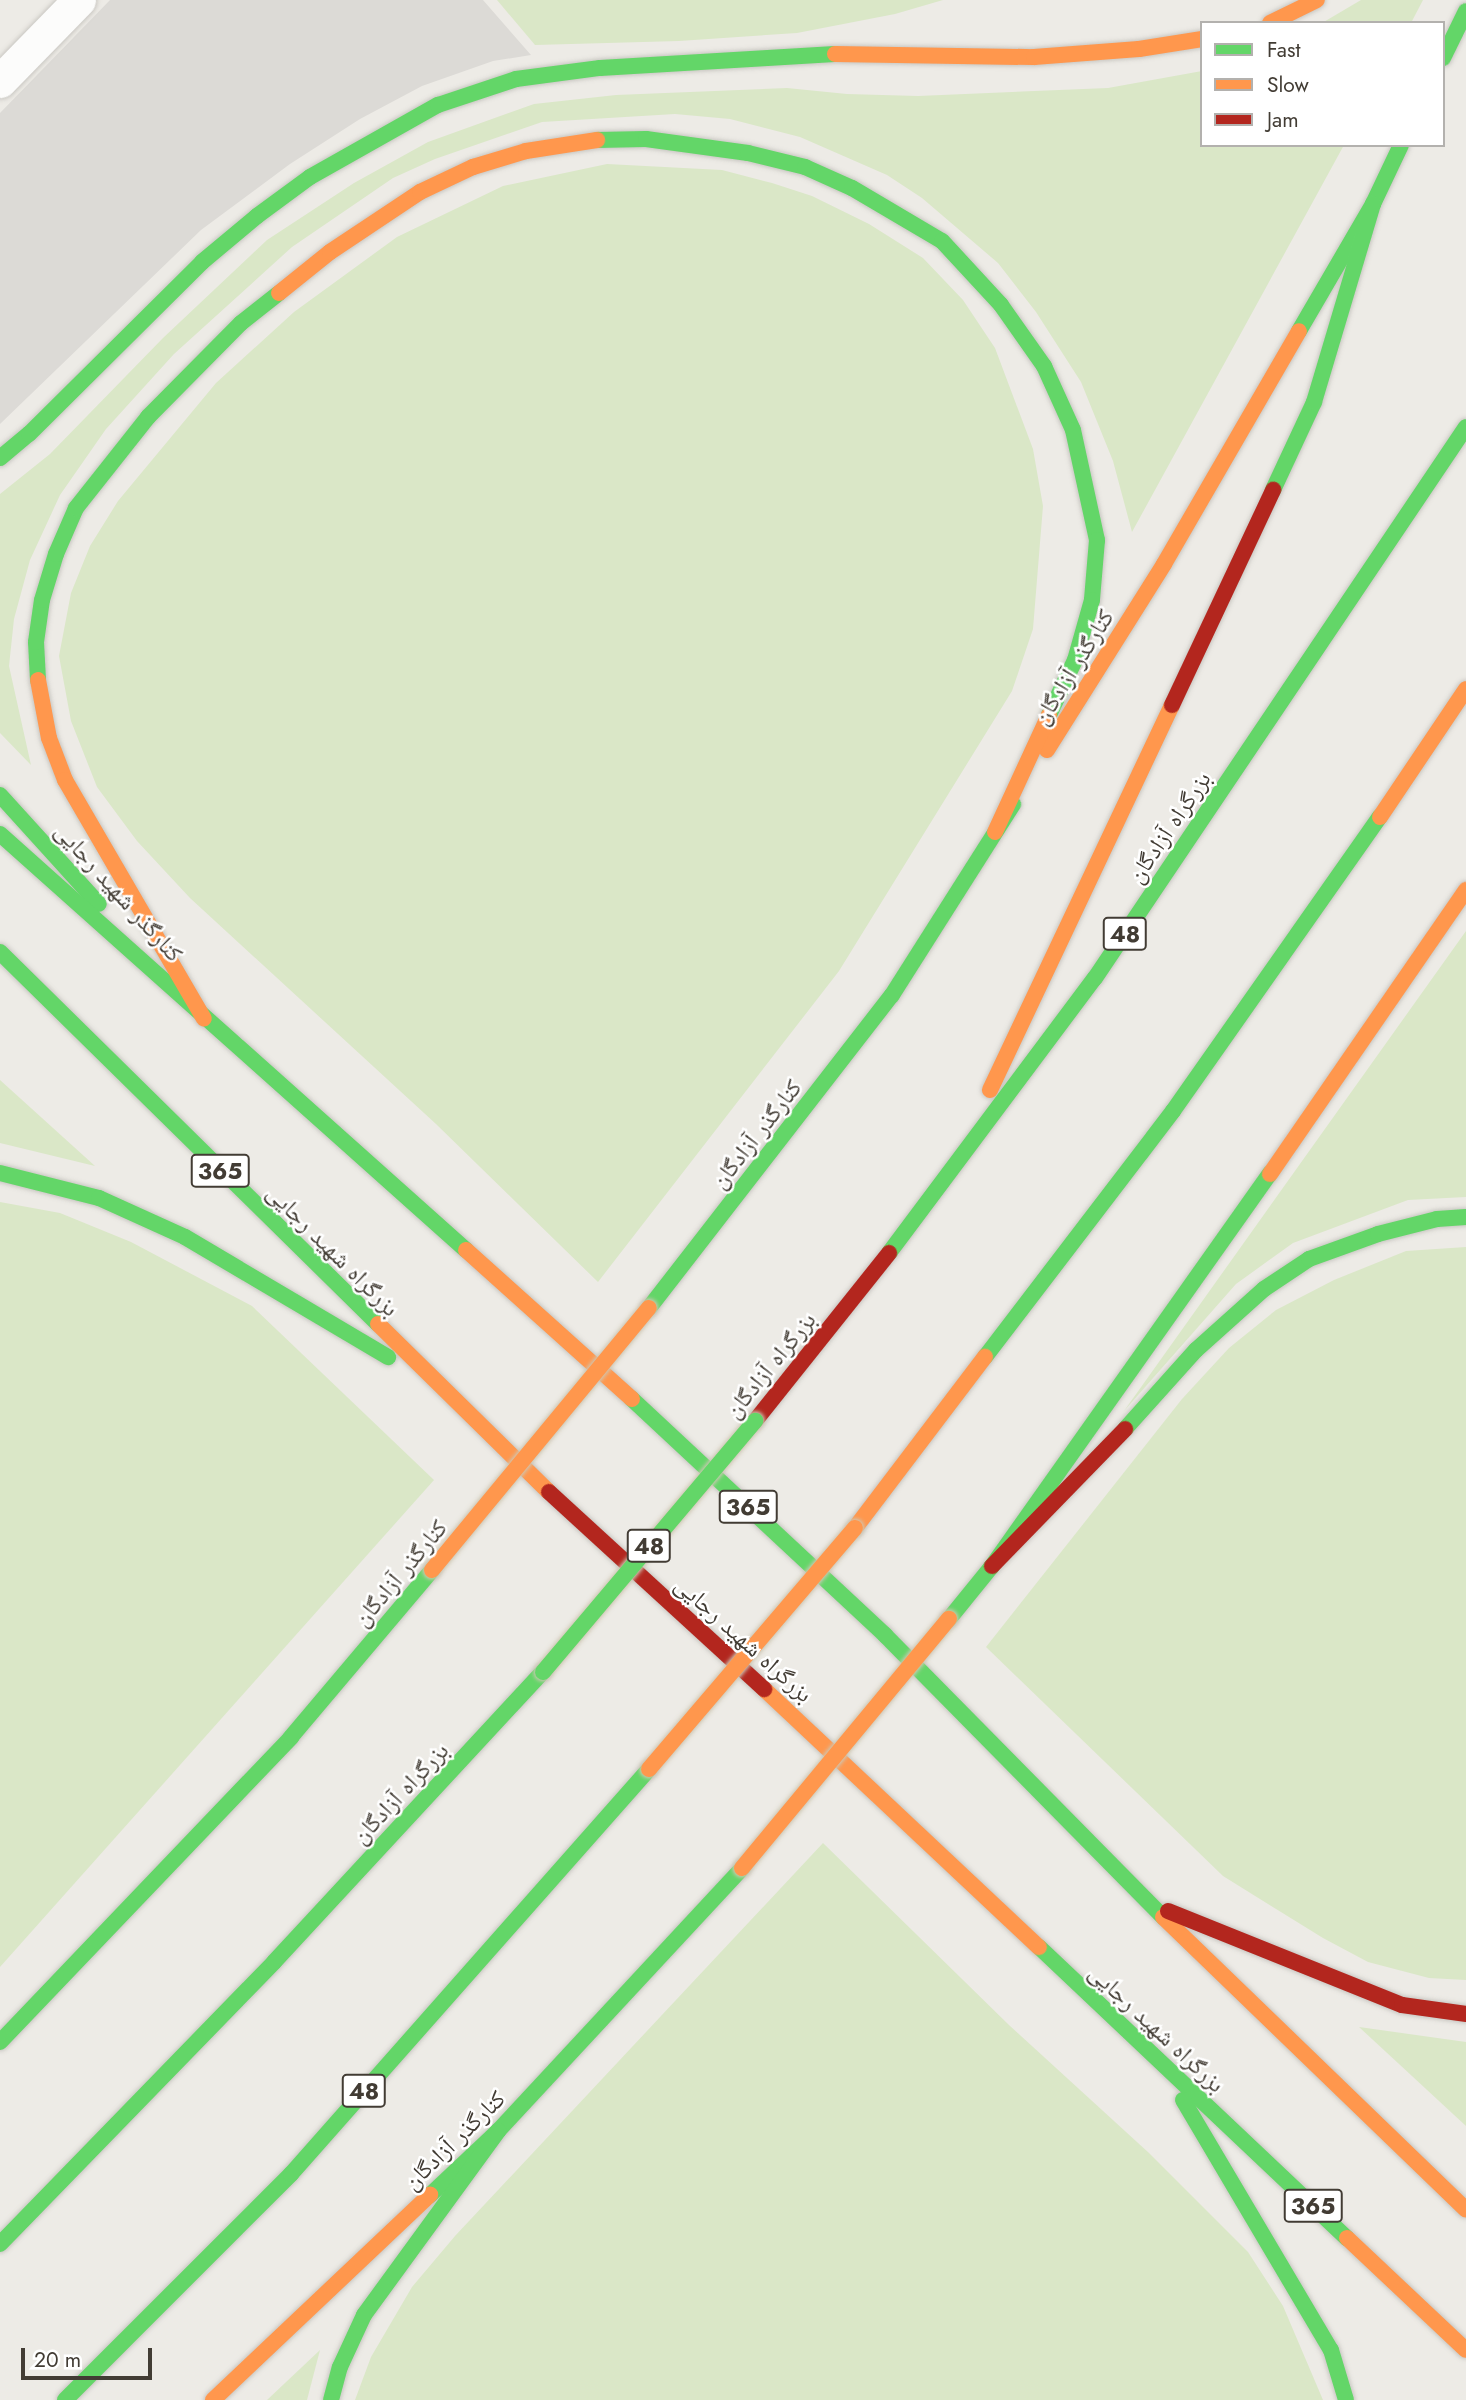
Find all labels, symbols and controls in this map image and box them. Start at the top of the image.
legend [1200,21,1445,147]
text: Fast [1267,35,1300,65]
text: Slow [1267,70,1309,100]
text: Jam [1267,105,1299,135]
street label: کنارگذر آزادگان [1026,604,1120,730]
street label: بزرگراه آزادگان [1121,766,1217,888]
street label: کنارگذر شهید رجایی [49,816,189,968]
road number: 48 [1102,914,1148,953]
street label: کنارگذر آزادگان [704,1074,808,1194]
road number: 365 [190,1152,250,1190]
street label: بزرگراه شهید رجایی [261,1178,405,1322]
street label: بزرگراه آزادگان [718,1306,822,1424]
road number: 365 [718,1488,778,1526]
street label: کنارگذر آزادگان [347,1514,453,1632]
road number: 48 [626,1526,672,1566]
street label: بزرگراه شهید رجایی [669,1570,819,1708]
street label: بزرگراه آزادگان [346,1736,454,1850]
street label: بزرگراه شهید رجایی [1083,1958,1231,2098]
road number: 48 [341,2072,387,2110]
street label: کنارگذر آزادگان [397,2084,511,2196]
road number: 365 [1283,2186,1343,2226]
scale bar [24,2334,156,2378]
text: 20 m [34,2345,81,2375]

